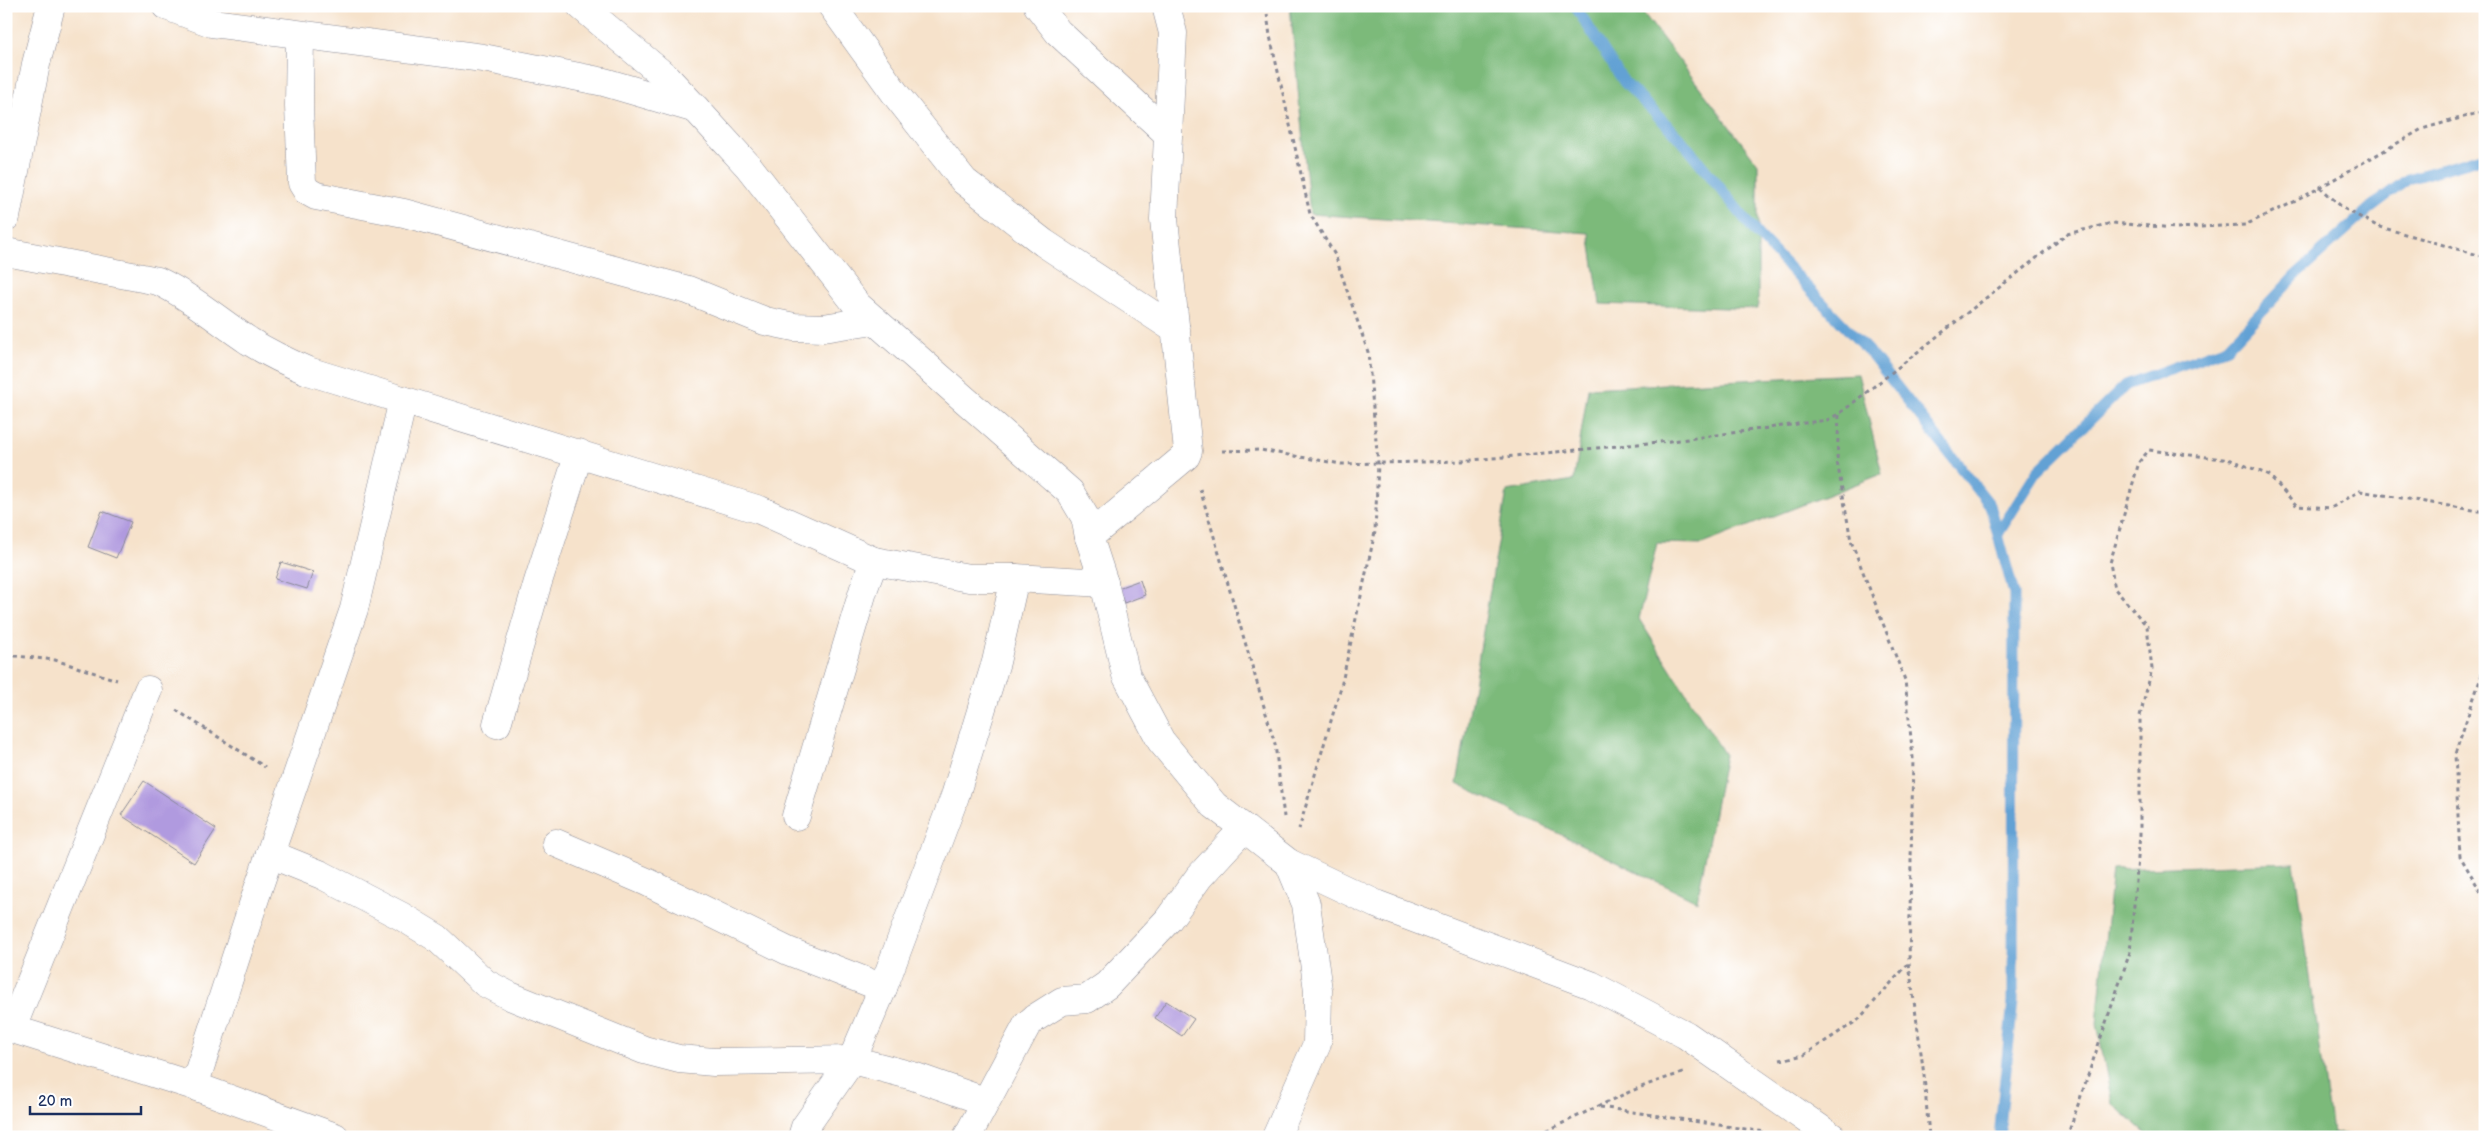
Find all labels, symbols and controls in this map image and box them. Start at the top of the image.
scale bar [30,1083,141,1115]
text: 20 m [38,1092,72,1111]

